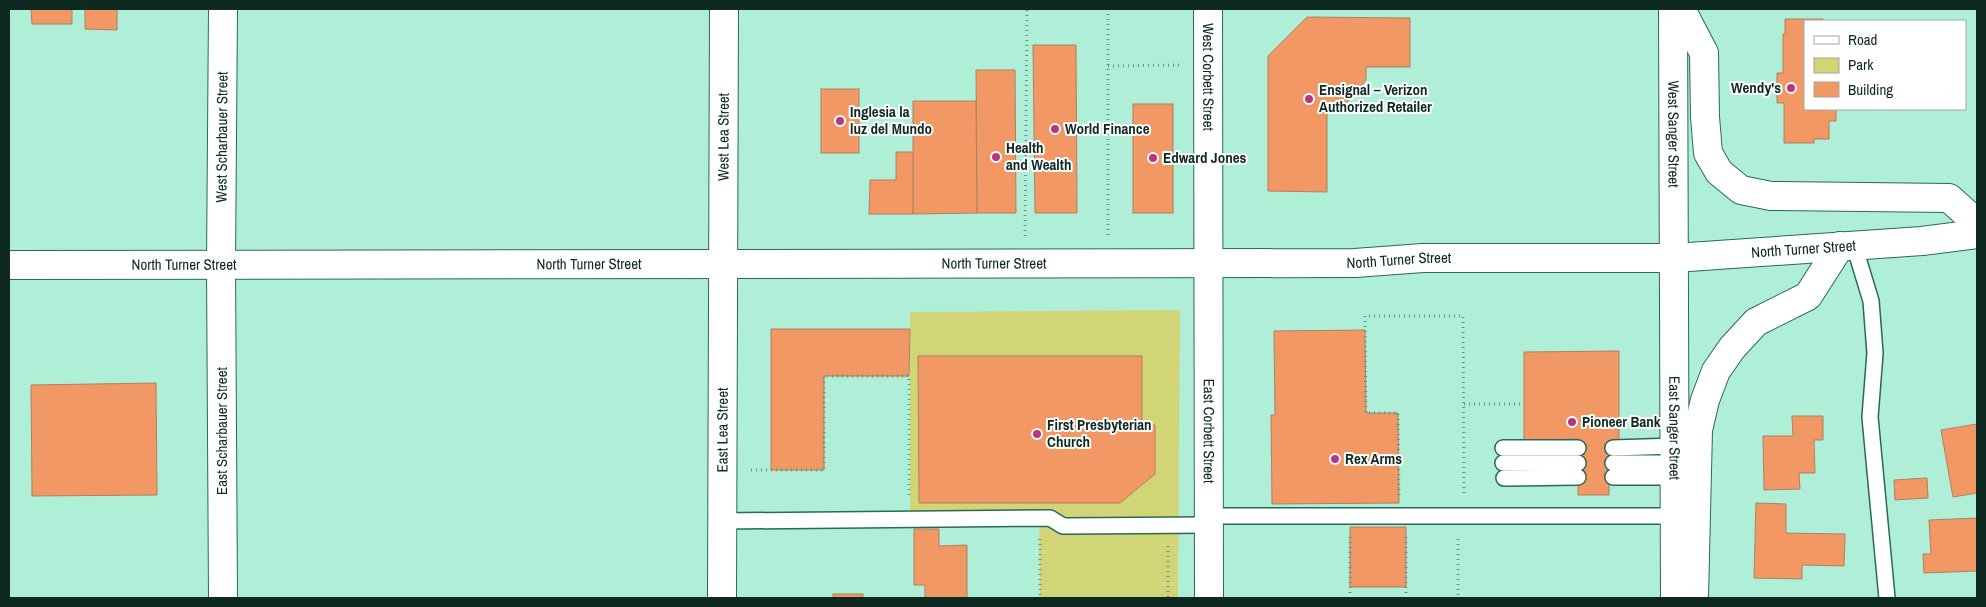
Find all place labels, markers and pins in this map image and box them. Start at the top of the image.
place label: Wendy's [1731,77,1781,98]
place label: Ensignal – Verizon Authorized Retailer [1319,79,1432,117]
marker: Wendy's [1785,82,1797,94]
marker: Ensignal – Verizon Authorized Retailer [1303,93,1315,105]
place label: Inglesia la luz del Mundo [850,101,932,139]
marker: Inglesia la luz del Mundo [834,115,846,127]
place label: World Finance [1065,118,1150,139]
marker: World Finance [1049,123,1061,135]
place label: Health and Wealth [1006,137,1071,175]
place label: Edward Jones [1163,147,1247,168]
marker: Health and Wealth [990,151,1002,163]
marker: Edward Jones [1147,152,1159,164]
place label: Pioneer Bank [1582,411,1661,432]
place label: First Presbyterian Church [1047,414,1152,452]
marker: Pioneer Bank [1566,416,1578,428]
marker: First Presbyterian Church [1031,428,1043,440]
place label: Rex Arms [1345,448,1402,469]
marker: Rex Arms [1329,453,1341,465]

